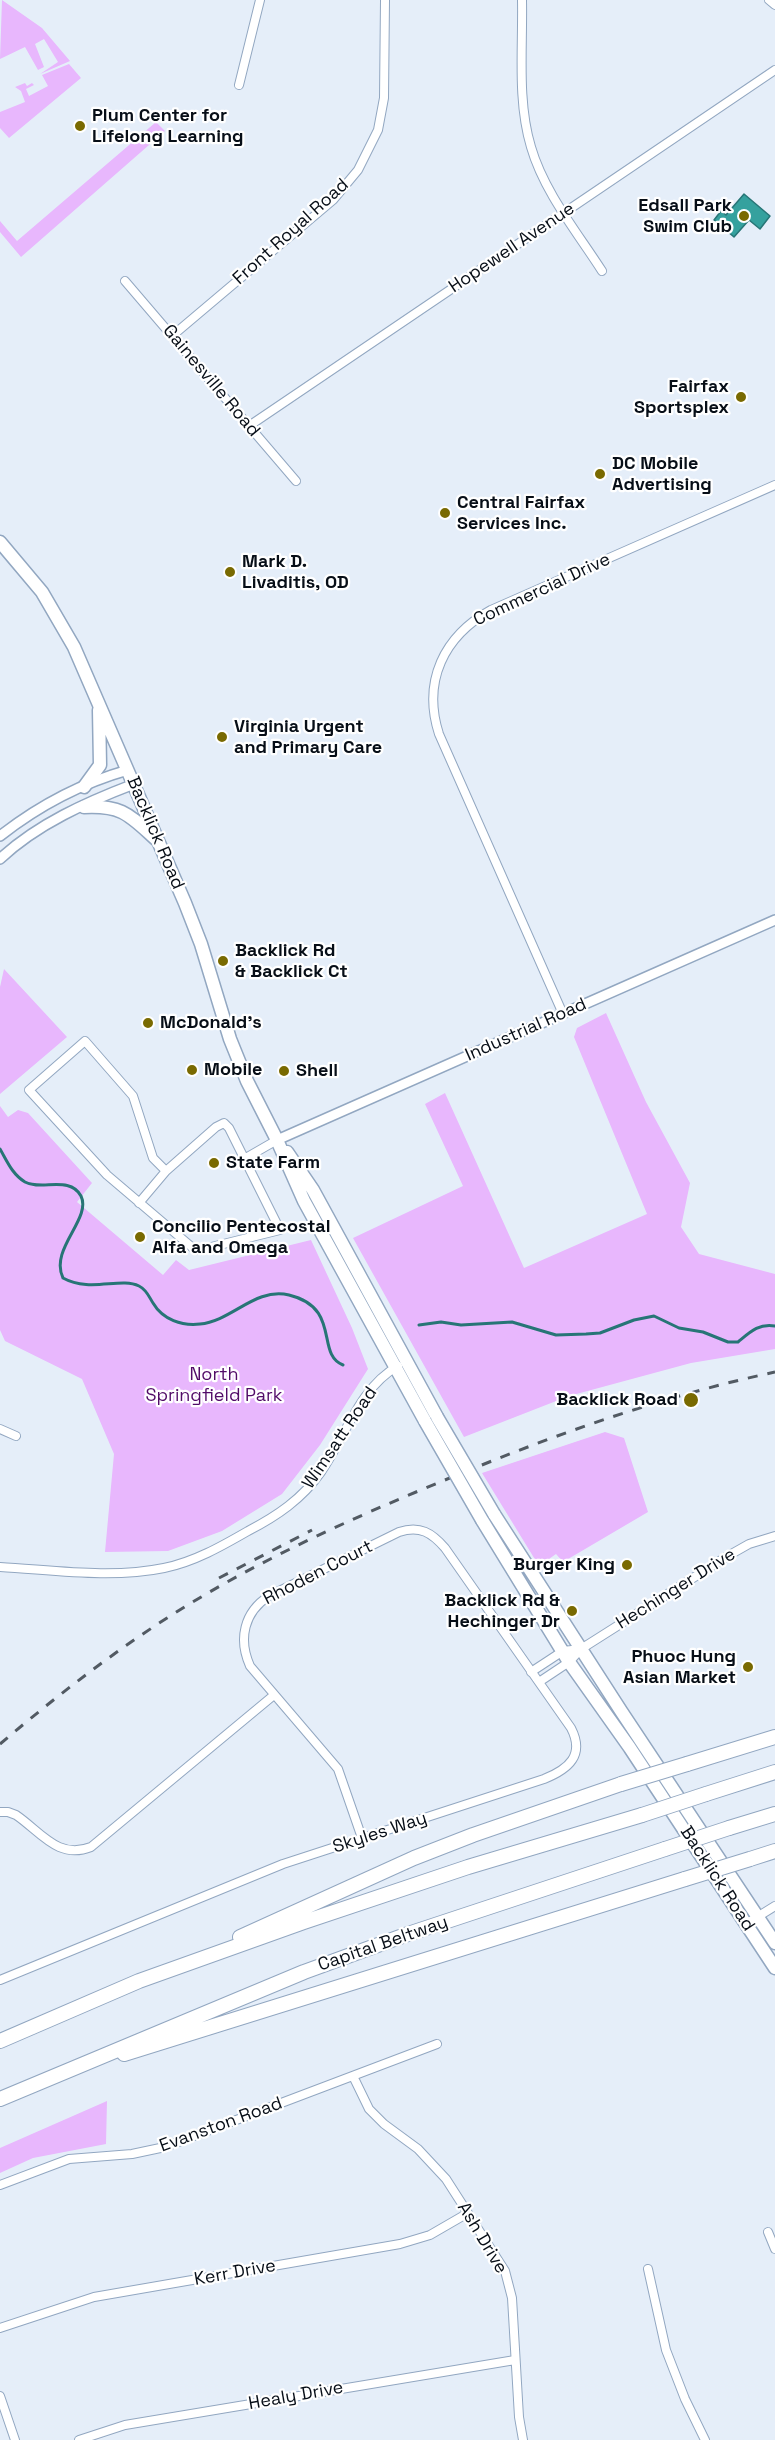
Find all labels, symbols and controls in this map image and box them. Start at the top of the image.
place label: Plum Center for Lifelong Learning [92,105,244,148]
marker: Plum Center for Lifelong Learning [73,119,87,133]
street label: Front Royal Road [229,174,353,290]
place label: Edsall Park Swim Club [638,195,732,238]
street label: Hopewell Avenue [445,198,579,298]
marker: Edsall Park Swim Club [737,209,751,223]
street label: Gainesville Road [158,320,264,442]
place label: Fairfax Sportsplex [634,376,729,418]
marker: Fairfax Sportsplex [734,390,748,404]
place label: DC Mobile Advertising [612,453,712,496]
marker: DC Mobile Advertising [593,467,607,481]
place label: Central Fairfax Services Inc. [457,492,585,534]
marker: Central Fairfax Services Inc. [438,506,452,520]
street label: Commercial Drive [470,549,614,631]
place label: Mark D. Livaditis, OD [242,551,349,594]
marker: Mark D. Livaditis, OD [223,565,237,579]
place label: Virginia Urgent and Primary Care [234,716,382,758]
marker: Virginia Urgent and Primary Care [215,730,229,744]
street label: Backlick Road [122,773,188,893]
place label: Backlick Rd & Backlick Ct [235,940,348,982]
marker: Backlick Rd & Backlick Ct [216,954,230,968]
street label: Industrial Road [462,994,590,1066]
place label: McDonald's [160,1012,262,1034]
marker: McDonald's [141,1016,155,1030]
place label: Mobile [204,1059,262,1081]
place label: Shell [296,1060,338,1082]
marker: Mobile [185,1063,199,1077]
marker: Shell [277,1064,291,1078]
place label: State Farm [226,1152,320,1174]
marker: State Farm [207,1156,221,1170]
place label: Concilio Pentecostal Alfa and Omega [152,1216,331,1258]
marker: Concilio Pentecostal Alfa and Omega [133,1230,147,1244]
park label: North Springfield Park [145,1364,283,1406]
street label: Wimsatt Road [298,1383,382,1493]
place label: Backlick Road [556,1389,678,1411]
marker: Backlick Road [682,1391,700,1409]
street label: Rhoden Court [260,1536,376,1610]
street label: Hechinger Drive [612,1544,740,1634]
place label: Burger King [513,1554,615,1576]
marker: Burger King [620,1558,634,1572]
place label: Backlick Rd & Hechinger Dr [444,1590,560,1632]
marker: Backlick Rd & Hechinger Dr [565,1604,579,1618]
place label: Phuoc Hung Asian Market [623,1646,736,1688]
marker: Phuoc Hung Asian Market [741,1660,755,1674]
street label: Skyles Way [330,1808,430,1858]
street label: Backlick Road [675,1823,759,1935]
street label: Capital Beltway [315,1912,451,1976]
street label: Evanston Road [157,2093,285,2157]
street label: Ash Drive [452,2198,512,2278]
street label: Kerr Drive [192,2255,278,2291]
street label: Healy Drive [247,2377,345,2415]

